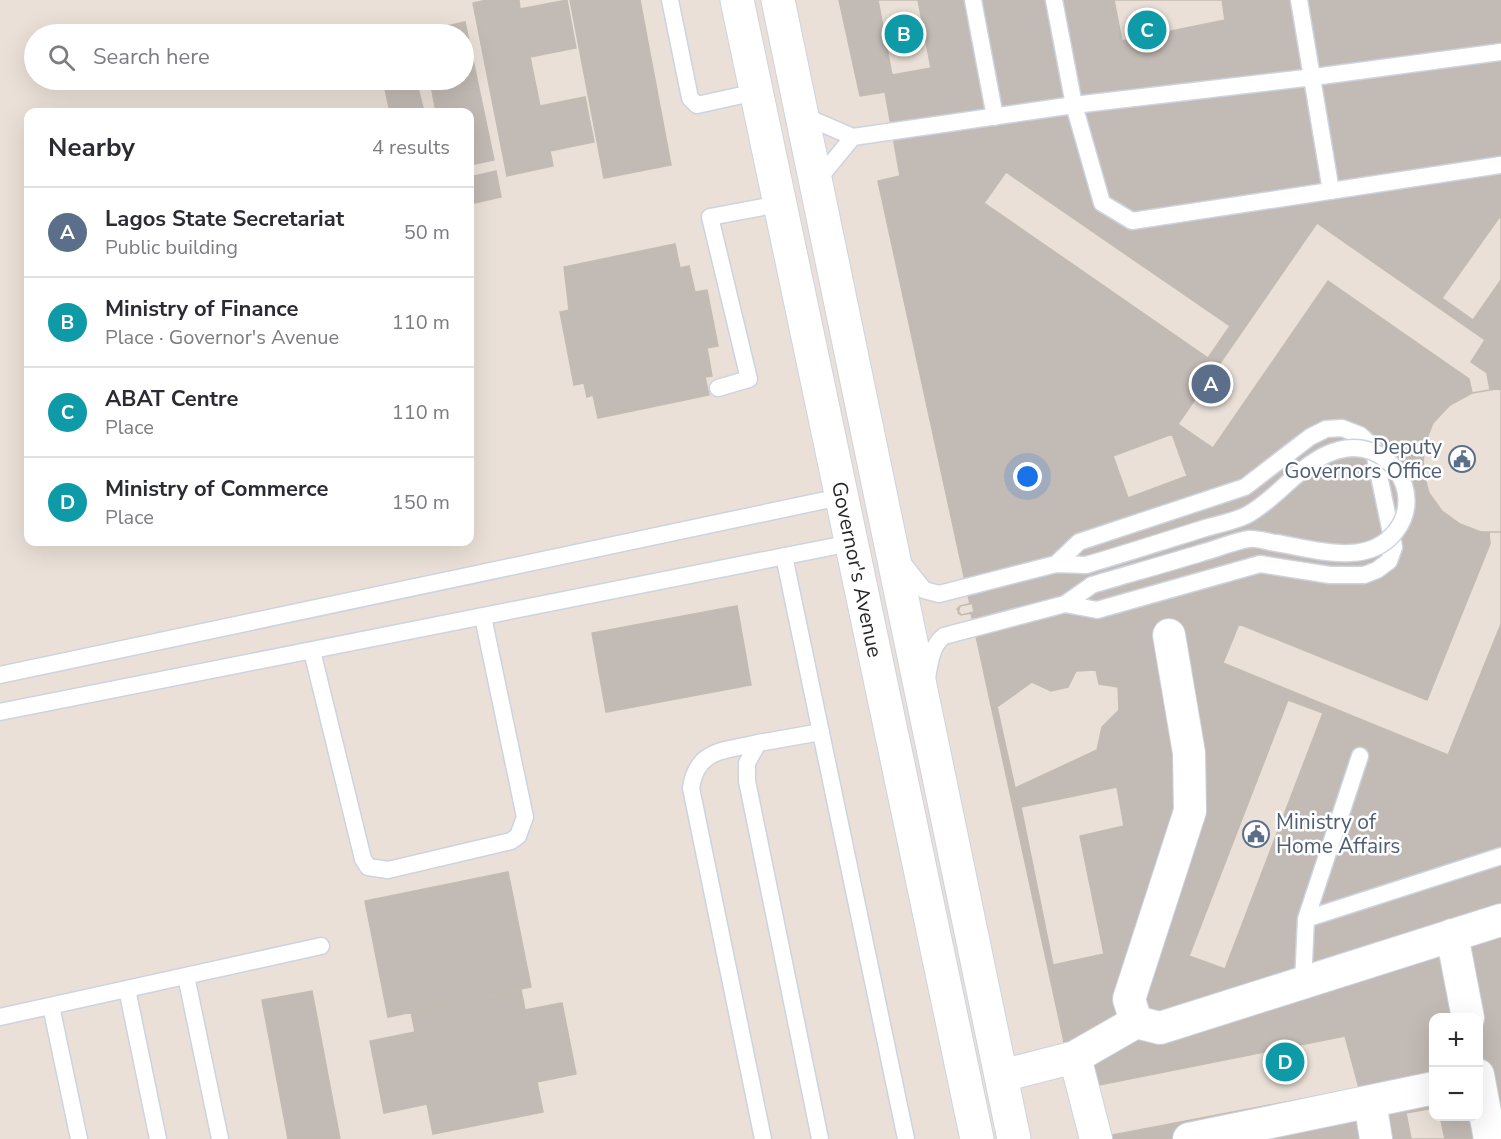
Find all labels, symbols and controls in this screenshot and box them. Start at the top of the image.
pin: C [1128,8,1166,52]
pin: B [884,12,924,57]
search box [24,24,474,90]
icon: search [45,41,78,74]
text: Search here [93,42,210,72]
text: Nearby [48,130,135,165]
text: 4 results [372,134,450,161]
text: Lagos State Secretariat [105,204,344,234]
text: A [60,219,75,246]
text: 50 m [404,219,450,246]
text: Public building [105,234,238,261]
text: Ministry of Finance [105,294,298,324]
text: B [61,309,74,336]
text: 110 m [392,309,450,336]
text: Place · Governor's Avenue [105,324,339,351]
pin: A [1192,362,1230,406]
text: ABAT Centre [105,384,238,414]
text: C [61,399,74,426]
text: 110 m [392,399,450,426]
text: Place [105,414,154,441]
place label: Deputy Governors Office [1284,433,1442,485]
public building icon: Deputy Governors Office [1447,444,1477,474]
your location [1013,462,1042,491]
text: Ministry of Commerce [105,474,328,504]
street label: Governor's Avenue [825,479,889,660]
text: D [60,489,75,516]
text: 150 m [392,489,450,516]
text: Place [105,504,154,531]
place label: Ministry of Home Affairs [1276,808,1400,860]
public building icon: Ministry of Home Affairs [1241,819,1271,849]
map controls [1429,1013,1483,1121]
button: + [1429,1013,1483,1067]
pin: D [1266,1040,1304,1084]
button: − [1429,1067,1483,1121]

